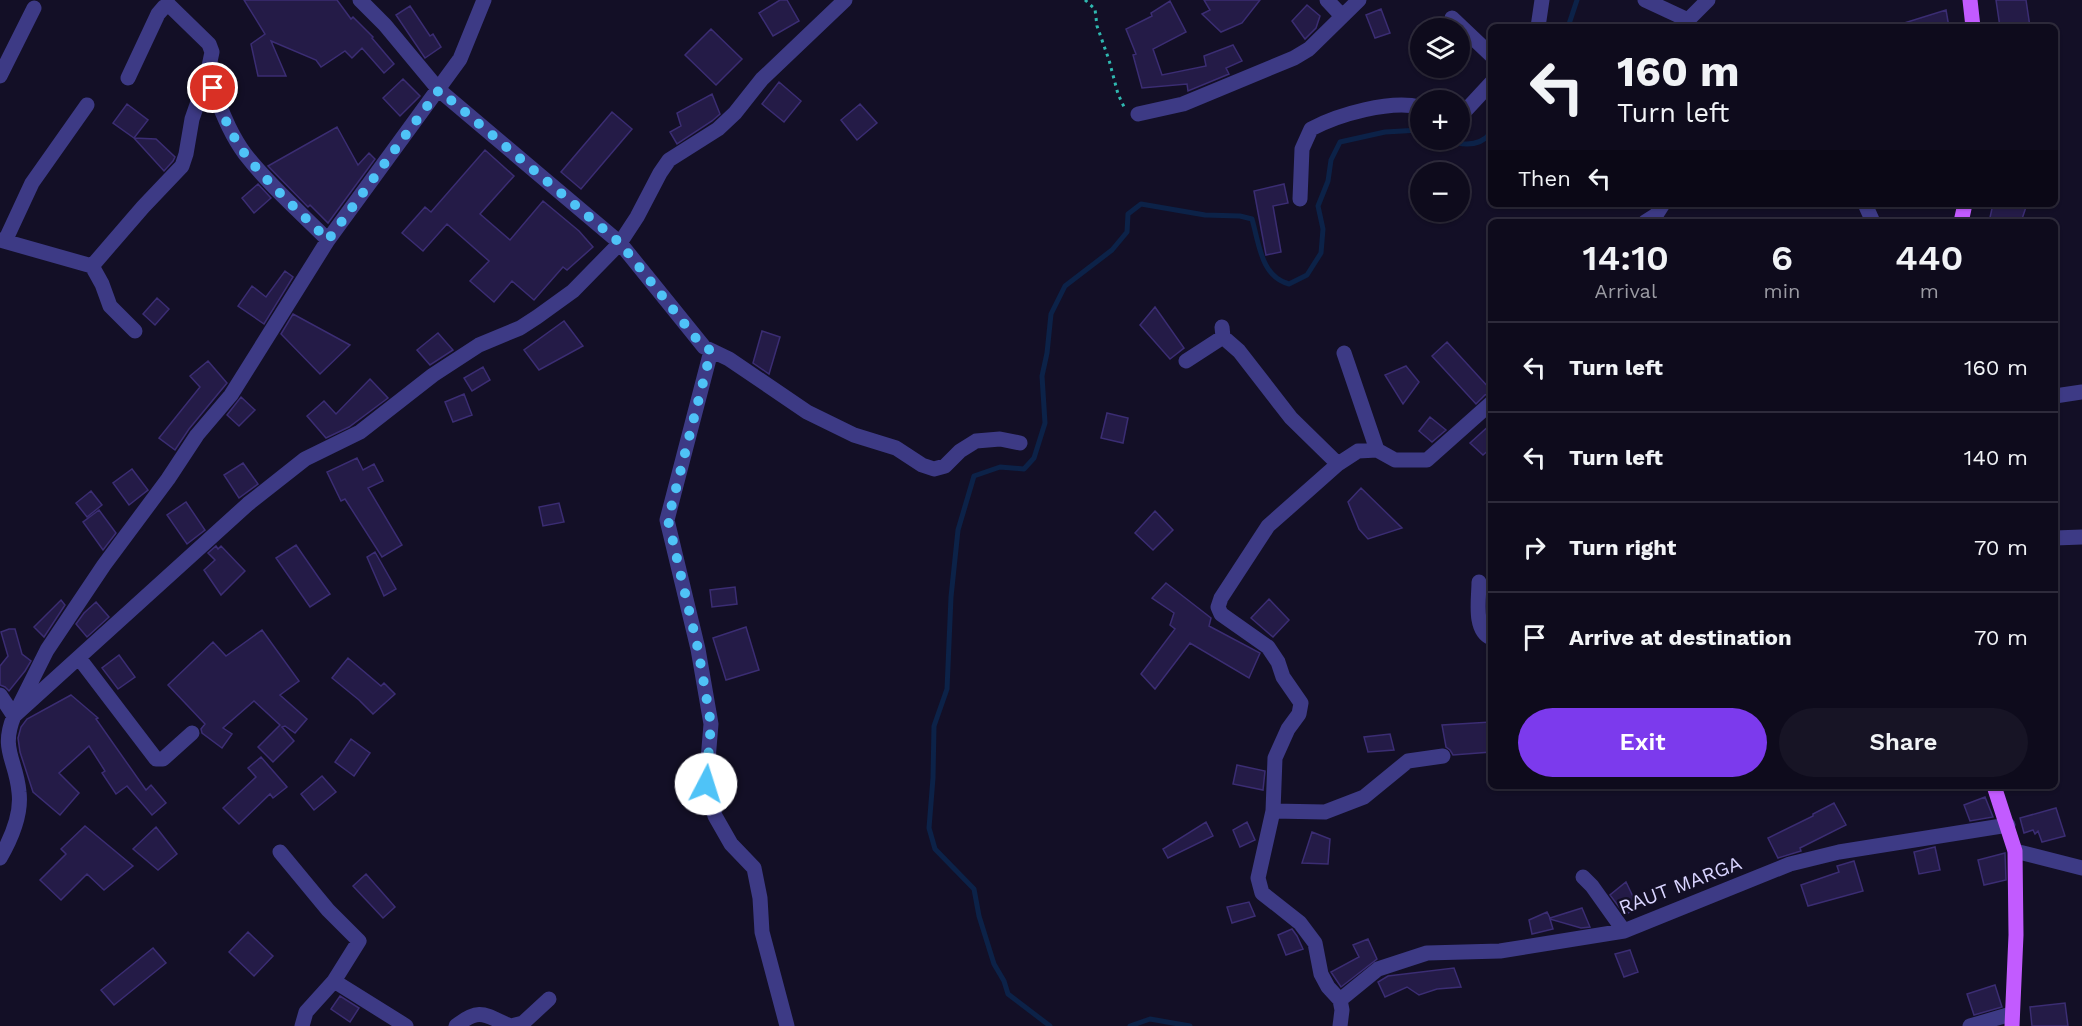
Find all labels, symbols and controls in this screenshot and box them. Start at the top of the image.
map controls [1410,18,1470,222]
button: layers [1410,18,1470,78]
text: 160 m [1617,47,1740,96]
icon: left [1518,48,1596,126]
pin [187,62,238,113]
icon: arrive [196,71,229,104]
button: + [1410,90,1470,150]
text: Turn left [1617,97,1729,129]
button: − [1410,162,1470,222]
icon: left [1583,162,1616,195]
text: Then [1518,166,1571,191]
text: 14:10 [1583,237,1669,279]
text: 6 [1771,237,1793,279]
text: 440 [1895,237,1963,279]
text: Arrival [1595,279,1657,303]
text: min [1764,279,1800,303]
text: m [1920,279,1939,303]
icon: left [1518,351,1551,384]
text: Turn left [1569,355,1663,380]
text: 160 m [1964,355,2028,380]
icon: left [1518,441,1551,474]
text: Turn left [1569,445,1663,470]
text: 140 m [1964,445,2028,470]
icon: right [1518,531,1551,564]
text: Turn right [1569,535,1676,560]
text: 70 m [1974,535,2028,560]
icon: arrive [1518,621,1551,654]
text: Arrive at destination [1569,625,1792,650]
text: 70 m [1974,625,2028,650]
button: Exit [1518,708,1767,777]
button: Share [1779,708,2028,777]
position arrow [674,752,738,816]
street label: RAUT MARGA [1615,851,1745,919]

